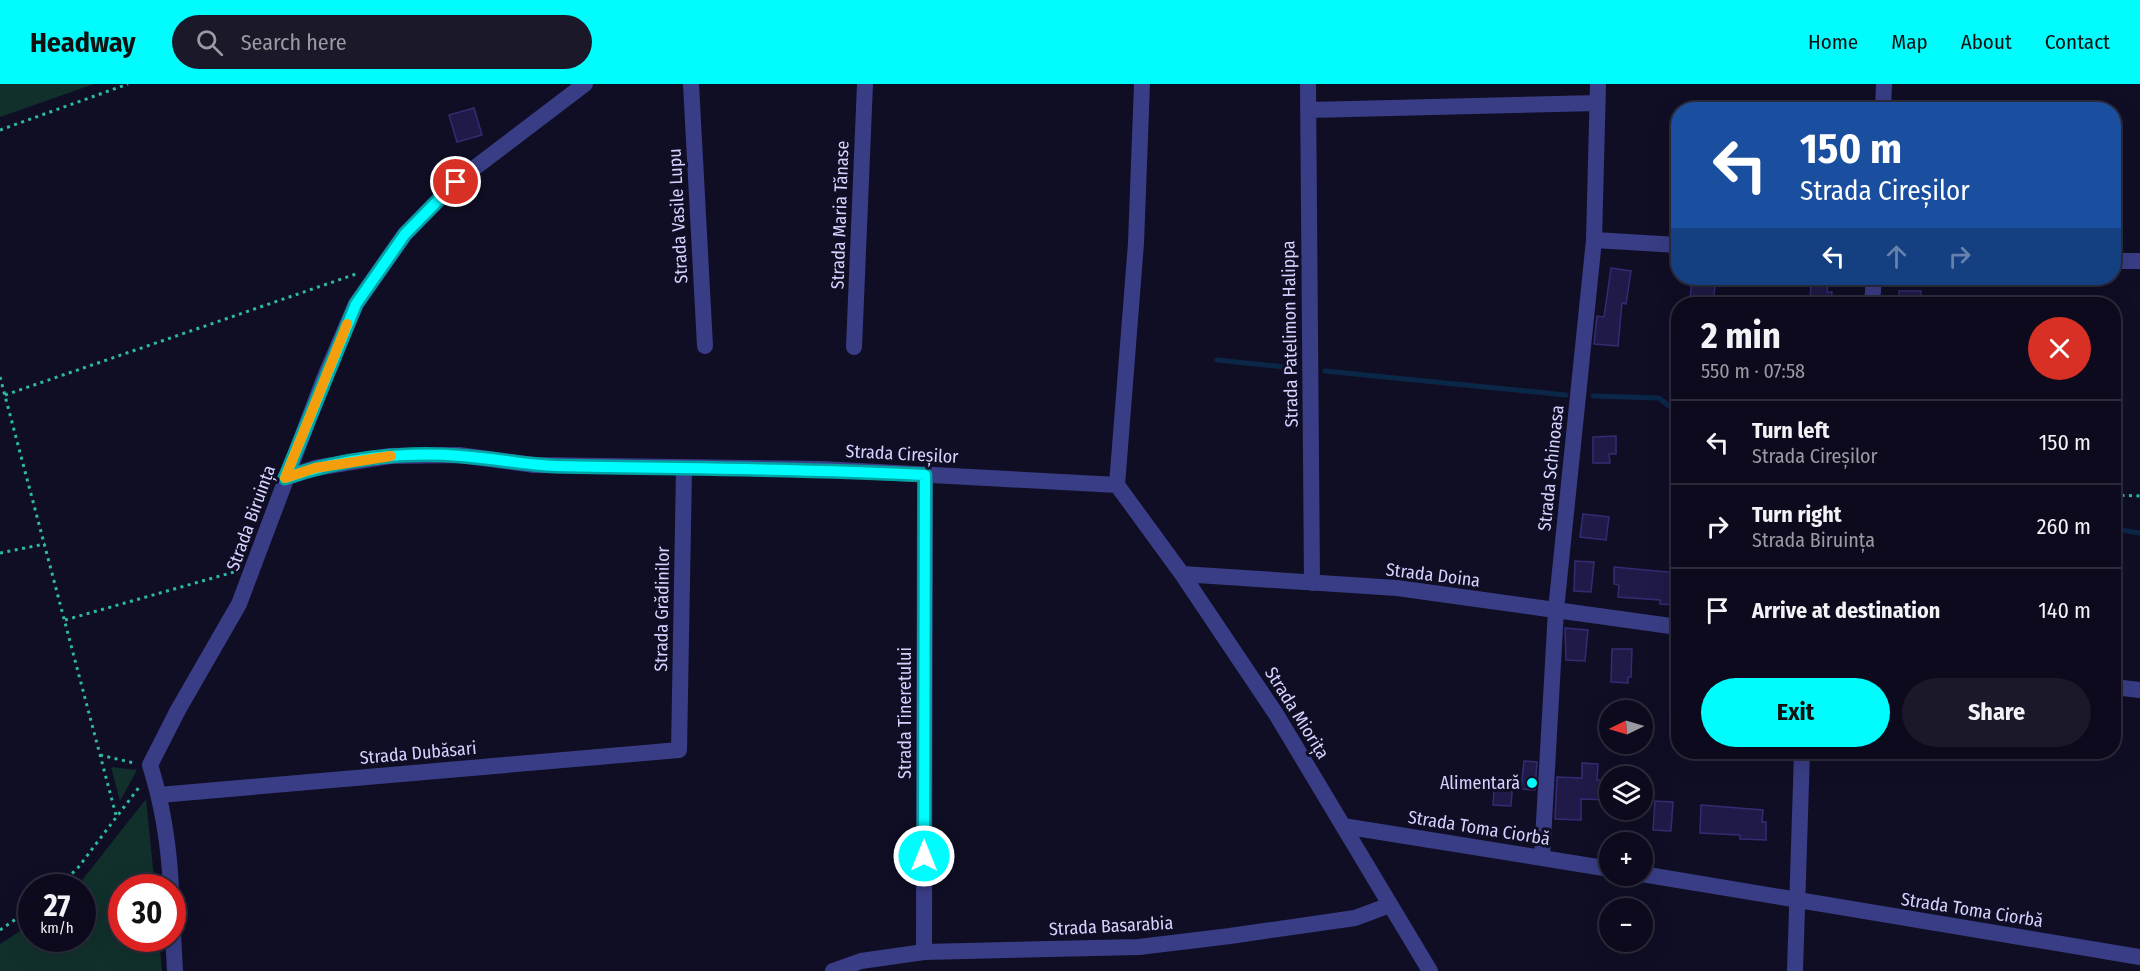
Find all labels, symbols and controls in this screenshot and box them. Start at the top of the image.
search box [172,15,592,69]
text: Headway [30,26,136,59]
icon: search [193,26,226,59]
text: Search here [241,29,347,56]
text: Home [1808,29,1858,55]
text: Map [1891,29,1928,55]
text: About [1961,29,2012,55]
text: Contact [2045,29,2110,55]
text: 150 m [1800,124,1902,174]
icon: left [1701,126,1779,204]
street label: Strada Maria Tănase [826,140,854,290]
street label: Strada Vasile Lupu [663,148,693,284]
pin [430,156,481,207]
icon: arrive [439,165,472,198]
text: Strada Cireșilor [1800,175,1970,207]
street label: Strada Patelimon Halippa [1277,240,1303,428]
icon: left [1817,240,1850,273]
icon: ahead [1880,240,1913,273]
icon: right [1943,240,1976,273]
text: 2 min [1701,314,1781,358]
button: close [2028,317,2091,380]
text: 550 m · 07:58 [1701,359,1805,383]
street label: Strada Schinoasa [1533,404,1569,532]
text: Turn left [1752,417,1830,444]
icon: left [1701,426,1734,459]
text: 150 m [2039,429,2091,456]
street label: Strada Cireșilor [845,440,960,468]
text: Strada Cireșilor [1752,444,1878,468]
street label: Strada Biruința [222,462,280,574]
text: Turn right [1752,501,1841,528]
icon: right [1701,510,1734,543]
text: 260 m [2037,513,2091,540]
text: Strada Biruința [1752,528,1875,552]
street label: Strada Grădinilor [650,545,674,672]
street label: Strada Doina [1385,558,1482,592]
icon: arrive [1701,594,1734,627]
text: Arrive at destination [1752,597,1940,624]
text: 140 m [2038,597,2091,624]
street label: Strada Tineretului [894,647,916,779]
street label: Strada Miorița [1260,663,1334,763]
button: Exit [1701,678,1890,747]
button: Share [1902,678,2091,747]
north arrow [1599,700,1653,754]
map controls [1599,700,1653,952]
street label: Strada Dubăsari [359,737,477,769]
button: layers [1599,766,1653,820]
place label: Alimentară [1440,772,1520,794]
marker: Alimentară [1525,776,1539,790]
street label: Strada Toma Ciorbă [1406,806,1552,850]
position arrow [892,824,956,888]
button: + [1599,832,1653,886]
speed limit sign: 30 [108,874,186,952]
text: 27 [44,888,70,924]
street label: Strada Toma Ciorbă [1899,888,2045,932]
button: − [1599,898,1653,952]
street label: Strada Basarabia [1048,912,1174,940]
text: km/h [40,919,74,937]

